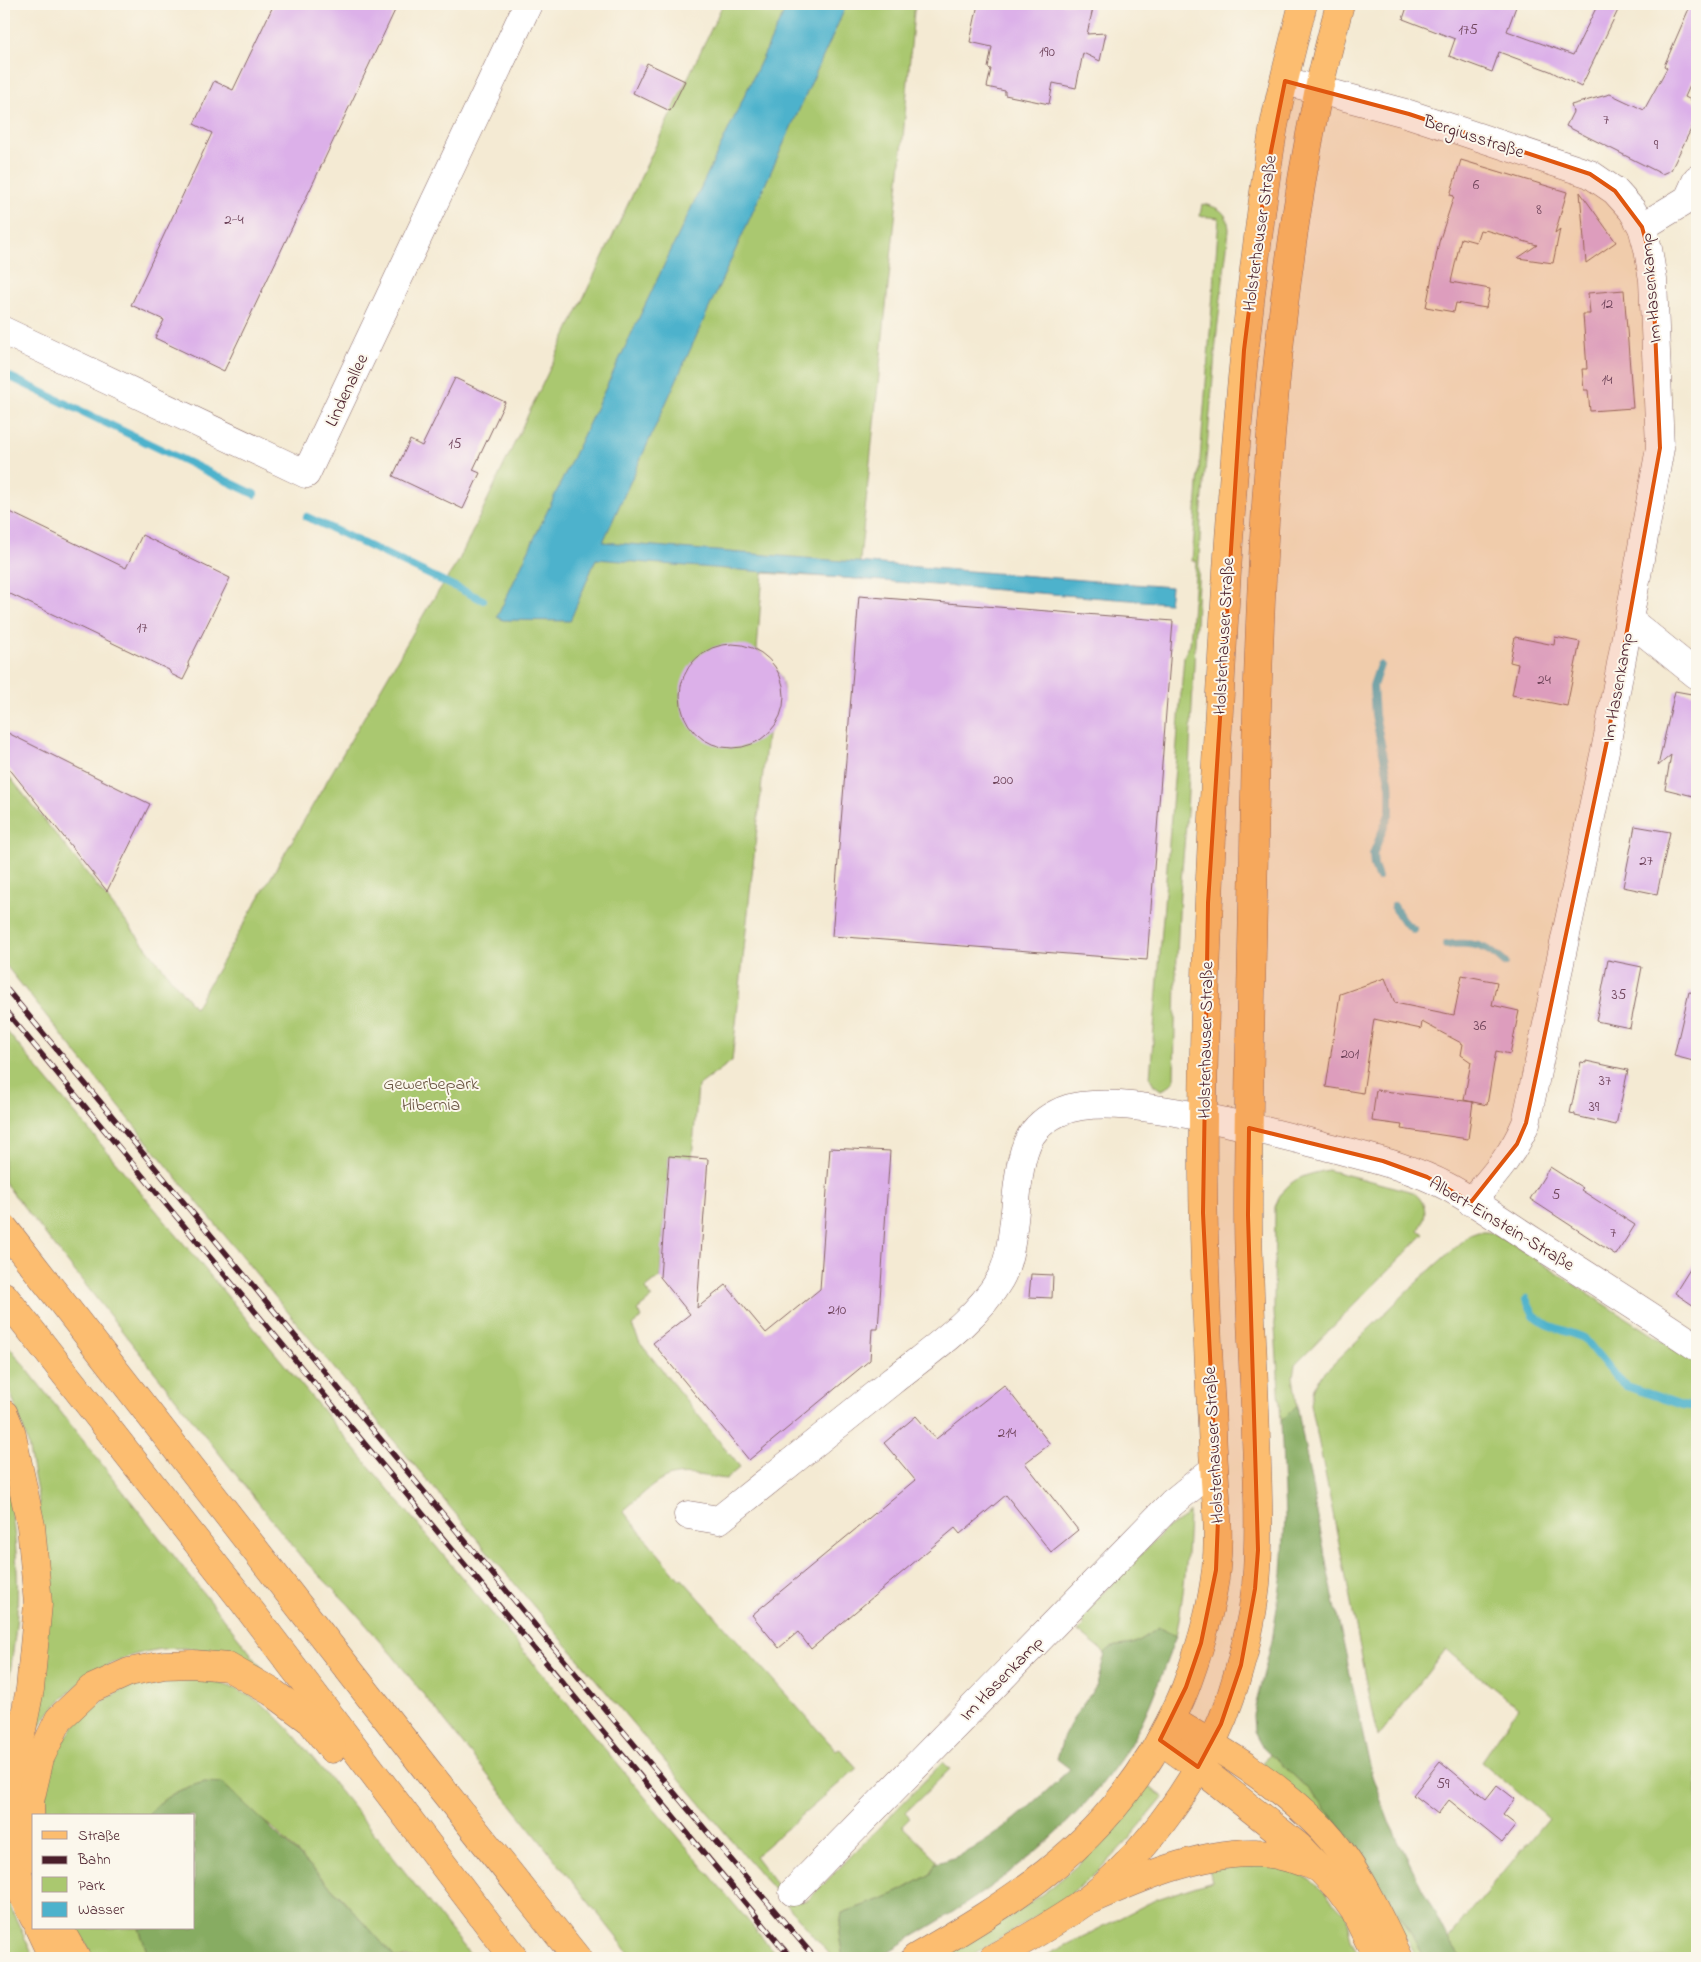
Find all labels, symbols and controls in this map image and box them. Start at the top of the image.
house number: 175 [1458,19,1478,41]
house number: 190 [1039,41,1055,63]
street label: Bergiusstraße [1418,109,1528,168]
house number: 7 [1603,109,1609,131]
house number: 9 [1654,134,1659,156]
street label: Holsterhauser Straße [1237,153,1285,313]
house number: 6 [1473,174,1480,196]
house number: 8 [1536,199,1542,221]
house number: 2-4 [224,209,244,231]
street label: Im Hasenkamp [1634,232,1670,344]
house number: 12 [1601,293,1614,315]
street label: Lindenallee [320,349,376,432]
house number: 14 [1602,369,1612,391]
house number: 15 [448,433,462,455]
street label: Holsterhauser Straße [1208,556,1242,715]
house number: 17 [137,617,147,639]
street label: Im Hasenkamp [1597,631,1641,744]
house number: 24 [1537,669,1551,691]
house number: 200 [993,769,1014,791]
house number: 27 [1639,850,1653,872]
street label: Holsterhauser Straße [1193,960,1221,1119]
house number: 35 [1612,984,1627,1006]
house number: 36 [1474,1015,1487,1037]
house number: 201 [1341,1043,1360,1065]
house number: 37 [1599,1070,1611,1092]
park label: Gewerbepark Hibernia [383,1072,479,1119]
house number: 39 [1589,1096,1600,1118]
street label: Albert-Einstein-Straße [1423,1171,1579,1279]
house number: 5 [1552,1184,1561,1206]
house number: 7 [1610,1222,1616,1244]
house number: 210 [828,1299,847,1321]
street label: Holsterhauser Straße [1198,1365,1232,1524]
house number: 214 [998,1422,1016,1444]
street label: Im Hasenkamp [955,1631,1050,1728]
house number: 59 [1436,1773,1450,1795]
legend [32,1814,195,1930]
text: Straße [78,1825,120,1847]
text: Bahn [77,1849,111,1871]
text: Park [78,1875,106,1897]
text: Wasser [78,1899,125,1921]

